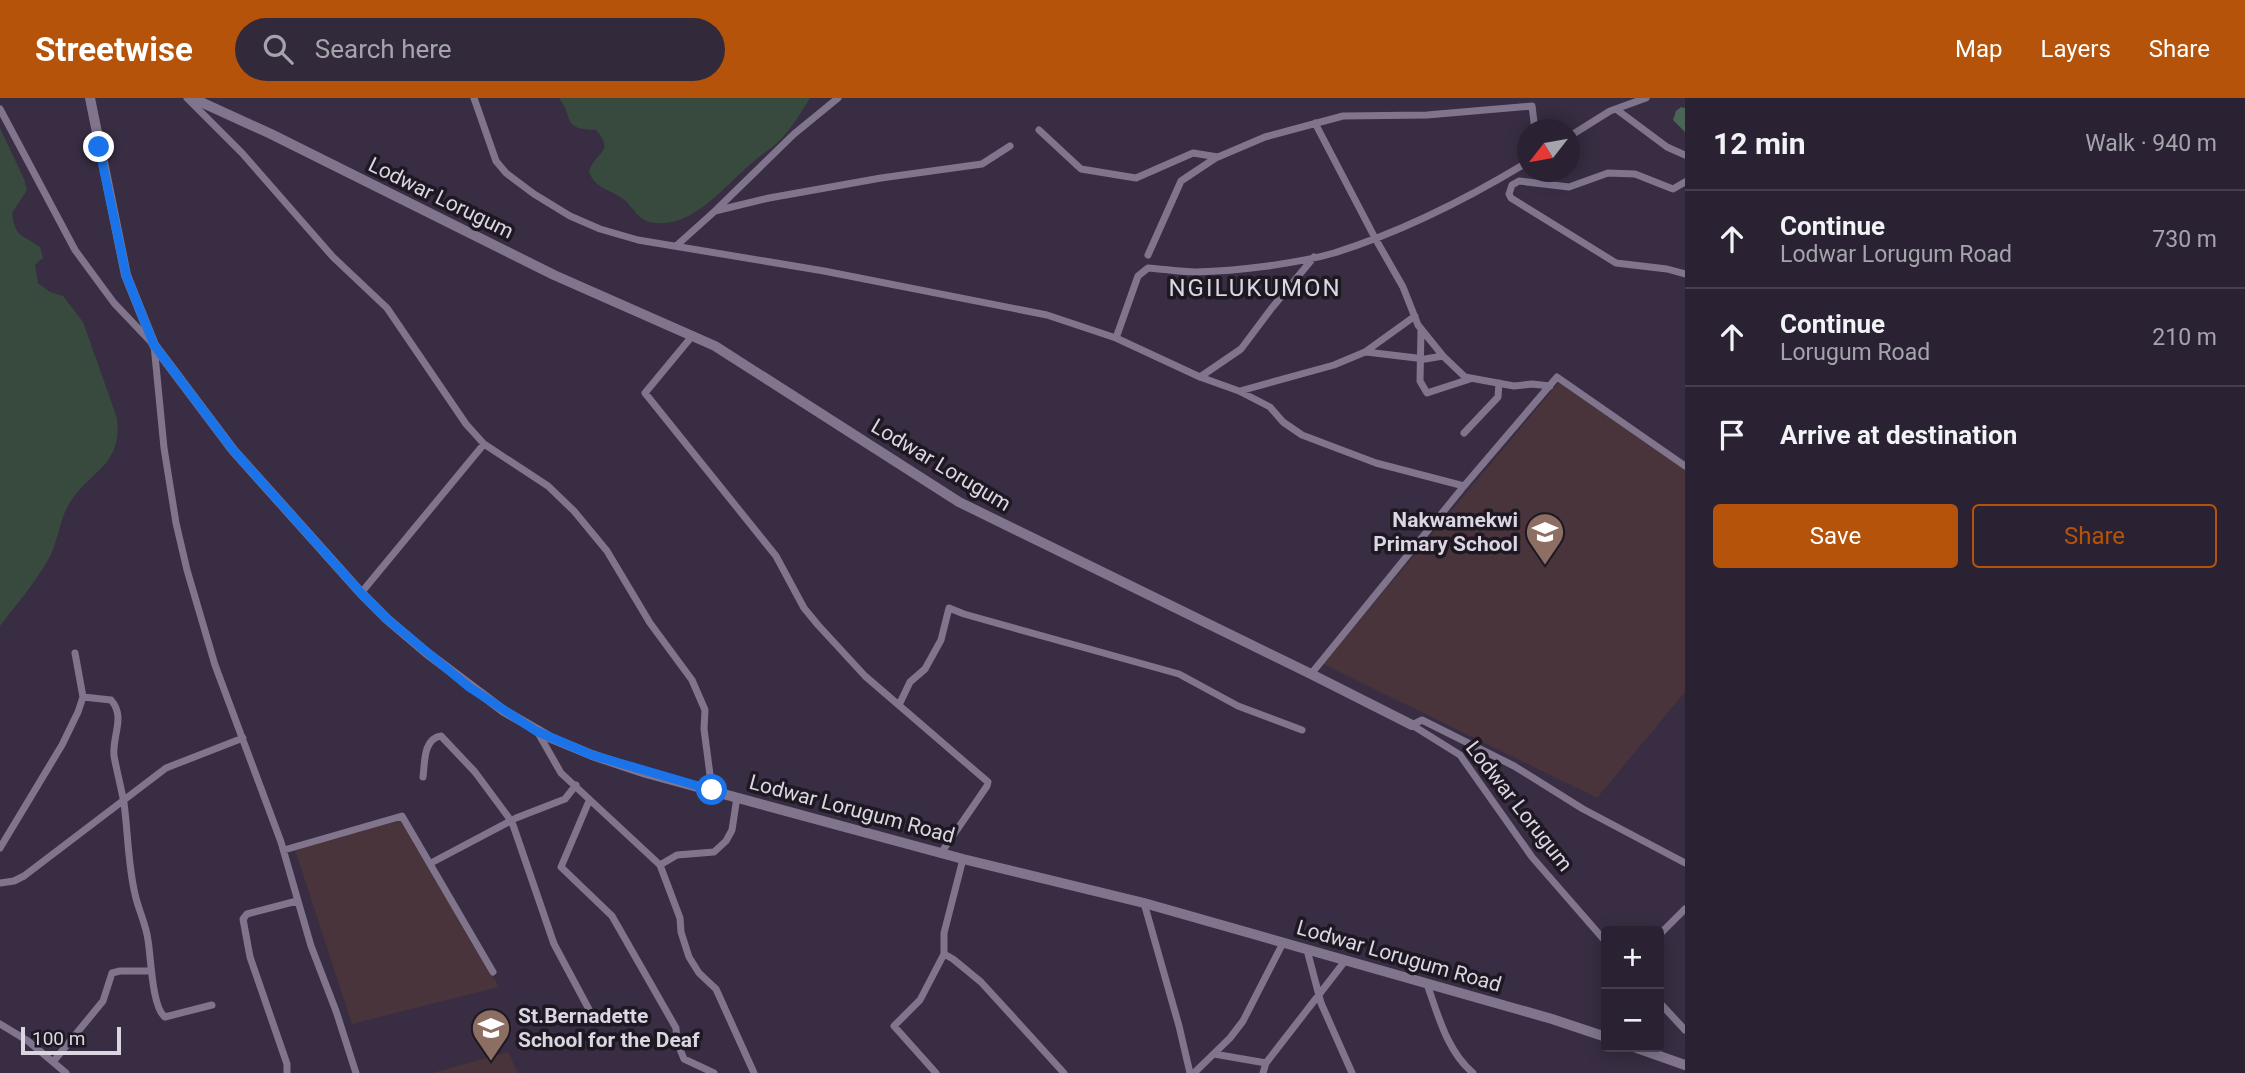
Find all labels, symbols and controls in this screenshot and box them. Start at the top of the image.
search box [235,18,725,81]
text: Streetwise [35,30,193,69]
icon: search [259,30,297,68]
text: Search here [315,34,452,64]
text: Map [1955,35,2003,63]
text: Layers [2041,35,2111,63]
text: Share [2149,35,2210,63]
north arrow [1517,119,1580,182]
text: 12 min [1713,126,1806,161]
text: Walk · 940 m [2085,130,2217,157]
route end [83,131,114,162]
street label: Lodwar Lorugum [365,152,517,244]
text: Continue [1780,211,1885,241]
icon: ahead [1713,220,1751,258]
text: 730 m [2152,226,2217,253]
text: Lodwar Lorugum Road [1780,241,2012,268]
district label: NGILUKUMON [1168,274,1342,302]
text: Continue [1780,309,1885,339]
icon: ahead [1713,318,1751,356]
text: 210 m [2152,324,2217,351]
text: Lorugum Road [1780,339,1930,366]
street label: Lodwar Lorugum [867,414,1015,516]
icon: arrive [1713,416,1751,454]
text: Arrive at destination [1780,420,2017,450]
button: Save [1713,504,1958,568]
button: Share [1972,504,2217,568]
place label: Nakwamekwi Primary School [1373,508,1518,556]
school or university icon: Nakwamekwi Primary School [1524,511,1566,566]
street label: Lodwar Lorugum [1461,736,1577,876]
street label: Lodwar Lorugum Road [747,770,957,848]
route start [696,774,727,805]
street label: Lodwar Lorugum Road [1294,915,1504,997]
map controls [1601,926,1664,1052]
button: + [1601,926,1664,989]
button: − [1601,989,1664,1052]
place label: St.Bernadette School for the Deaf [518,1004,700,1052]
school or university icon: St.Bernadette School for the Deaf [470,1007,512,1062]
scale bar [21,1024,121,1056]
text: 100 m [32,1027,85,1050]

